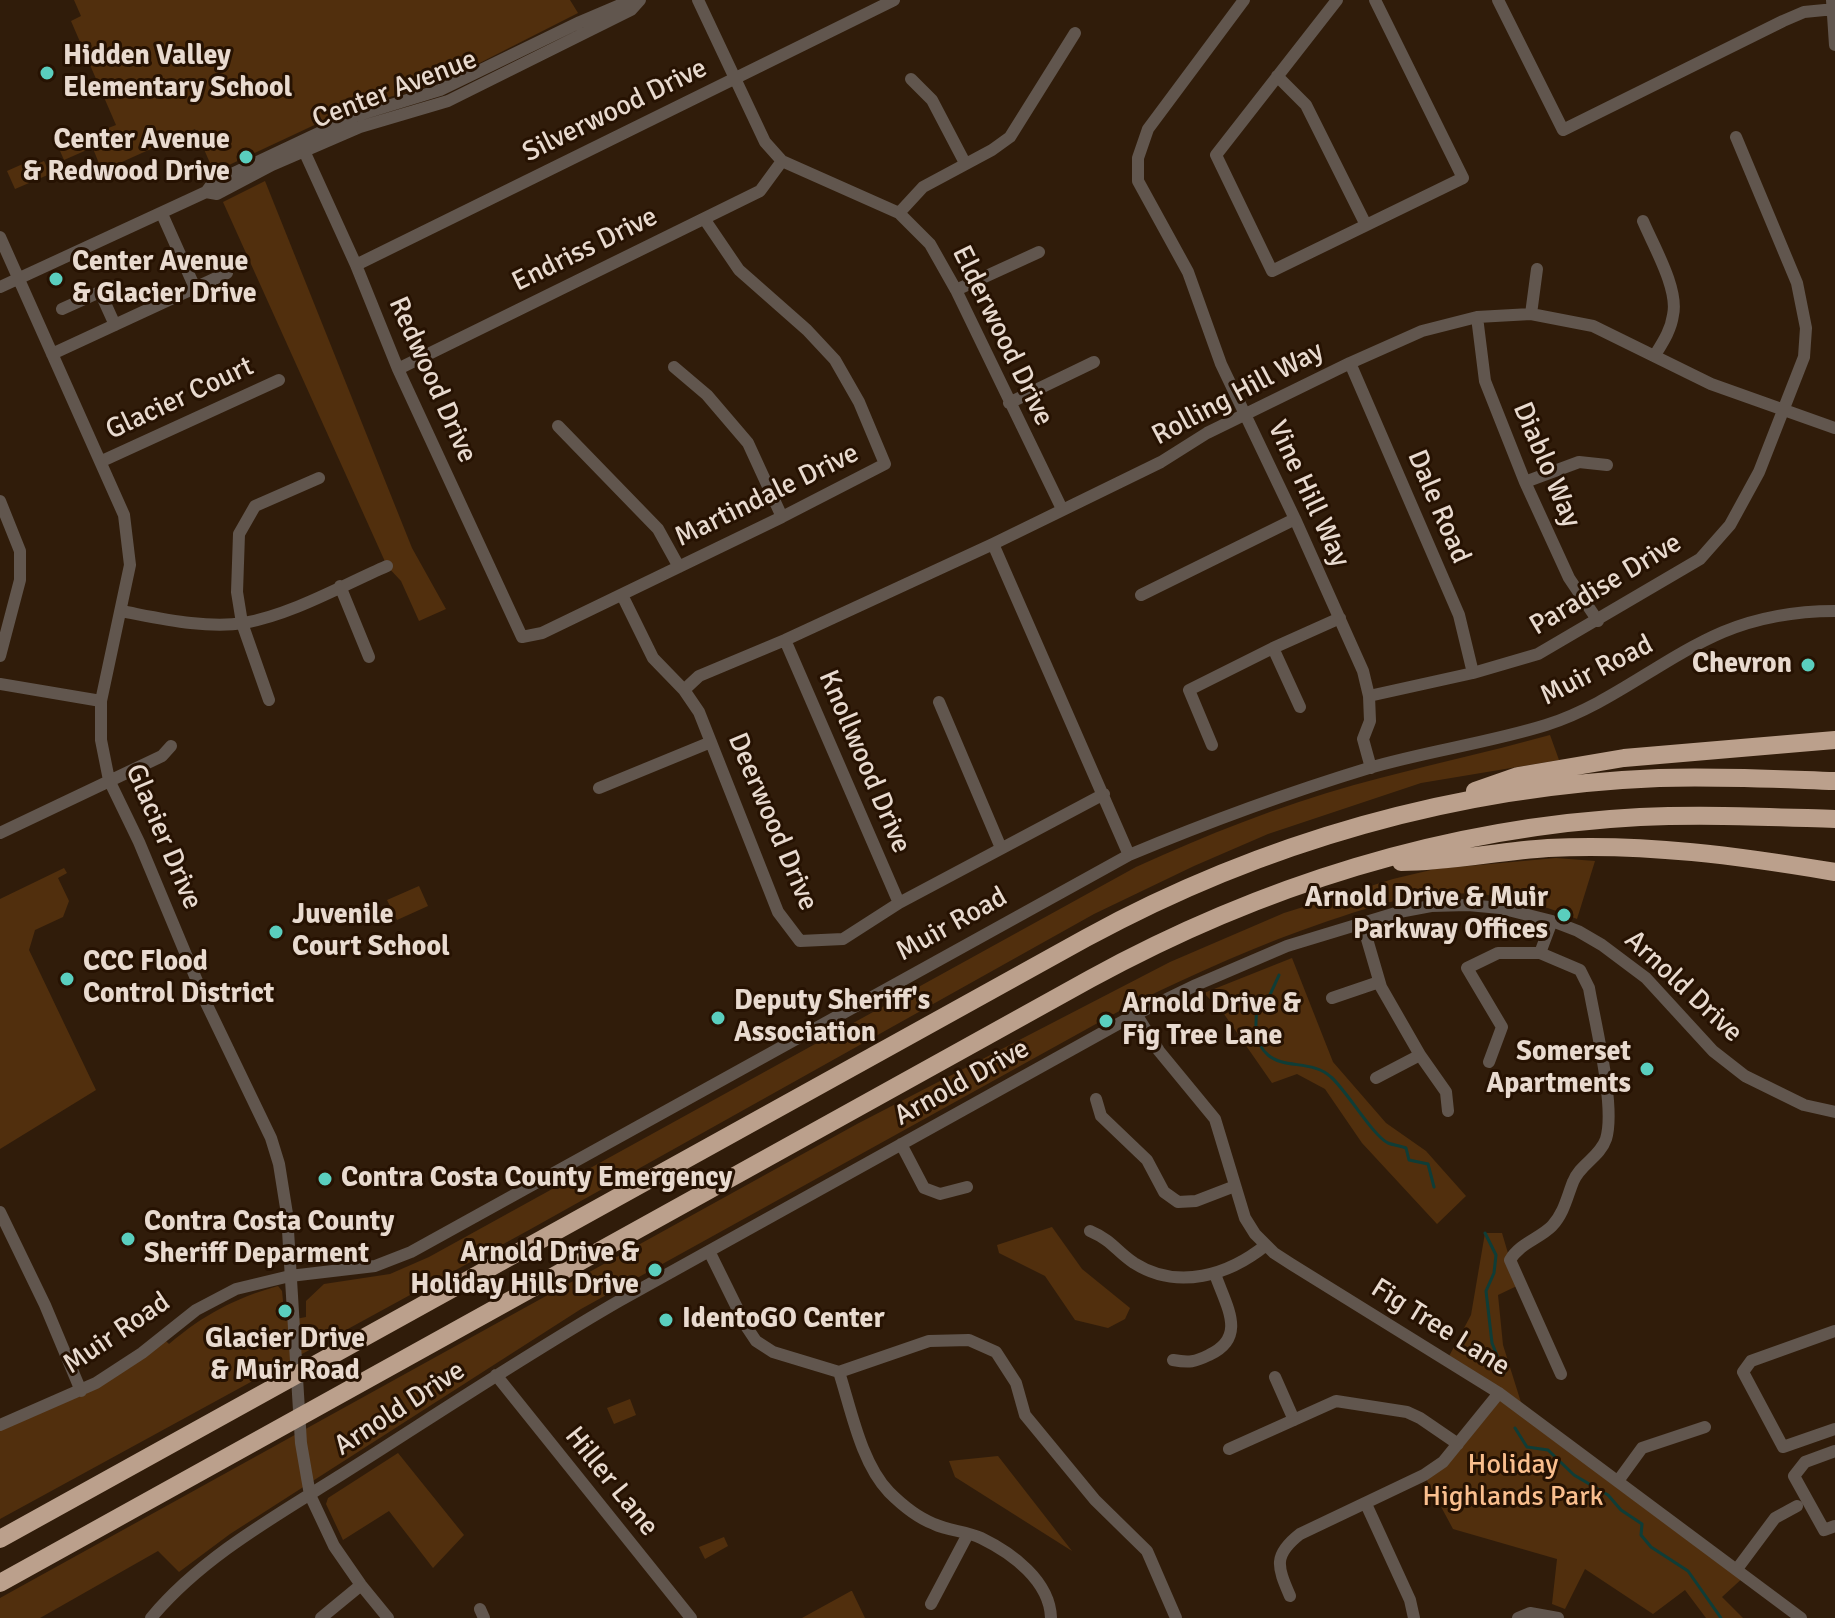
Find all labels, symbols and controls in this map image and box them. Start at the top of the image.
place label: Hidden Valley Elementary School [63,40,292,106]
street label: Center Avenue [308,43,482,137]
street label: Silverwood Drive [517,52,713,170]
marker: Hidden Valley Elementary School [38,64,56,82]
place label: Center Avenue & Redwood Drive [23,124,230,190]
marker: Center Avenue & Redwood Drive [237,148,255,166]
street label: Endriss Drive [507,200,663,300]
street label: Elderwood Drive [944,240,1060,432]
place label: Center Avenue & Glacier Drive [72,246,257,312]
marker: Center Avenue & Glacier Drive [47,270,65,288]
street label: Redwood Drive [380,292,484,468]
street label: Rolling Hill Way [1147,335,1329,453]
street label: Glacier Court [101,350,259,448]
street label: Diablo Way [1505,397,1587,533]
street label: Vine Hill Way [1259,415,1357,573]
street label: Martindale Drive [670,437,864,555]
street label: Dale Road [1399,445,1477,569]
street label: Paradise Drive [1524,527,1688,643]
street label: Muir Road [1535,628,1659,714]
place label: Chevron [1692,648,1792,682]
marker: Chevron [1799,656,1817,674]
street label: Knollwood Drive [810,666,918,858]
street label: Deerwood Drive [719,728,825,916]
street label: Glacier Drive [117,759,209,915]
street label: Muir Road [891,881,1013,969]
place label: Arnold Drive & Muir Parkway Offices [1305,882,1548,948]
place label: Juvenile Court School [292,899,450,965]
marker: Arnold Drive & Muir Parkway Offices [1555,906,1573,924]
marker: Juvenile Court School [267,923,285,941]
street label: Arnold Drive [1617,924,1749,1050]
place label: CCC Flood Control District [83,946,274,1012]
marker: CCC Flood Control District [58,970,76,988]
place label: Deputy Sheriff's Association [734,985,930,1051]
place label: Arnold Drive & Fig Tree Lane [1122,988,1301,1054]
marker: Deputy Sheriff's Association [709,1009,727,1027]
marker: Arnold Drive & Fig Tree Lane [1097,1012,1115,1030]
street label: Arnold Drive [889,1032,1035,1134]
place label: Somerset Apartments [1486,1036,1631,1102]
marker: Somerset Apartments [1638,1060,1656,1078]
place label: Contra Costa County Emergency [341,1162,732,1196]
marker: Contra Costa County Emergency [316,1170,334,1188]
place label: Contra Costa County Sheriff Deparment [144,1206,395,1272]
marker: Contra Costa County Sheriff Deparment [119,1230,137,1248]
place label: Arnold Drive & Holiday Hills Drive [410,1237,639,1303]
marker: Arnold Drive & Holiday Hills Drive [646,1261,664,1279]
street label: Fig Tree Lane [1364,1272,1516,1384]
street label: Muir Road [57,1286,177,1382]
marker: Glacier Drive & Muir Road [276,1302,294,1320]
place label: IdentoGO Center [682,1303,885,1337]
marker: IdentoGO Center [657,1311,675,1329]
place label: Glacier Drive & Muir Road [205,1323,365,1389]
street label: Arnold Drive [328,1354,472,1464]
street label: Hiller Lane [557,1421,665,1543]
park label: Holiday Highlands Park [1422,1449,1604,1515]

